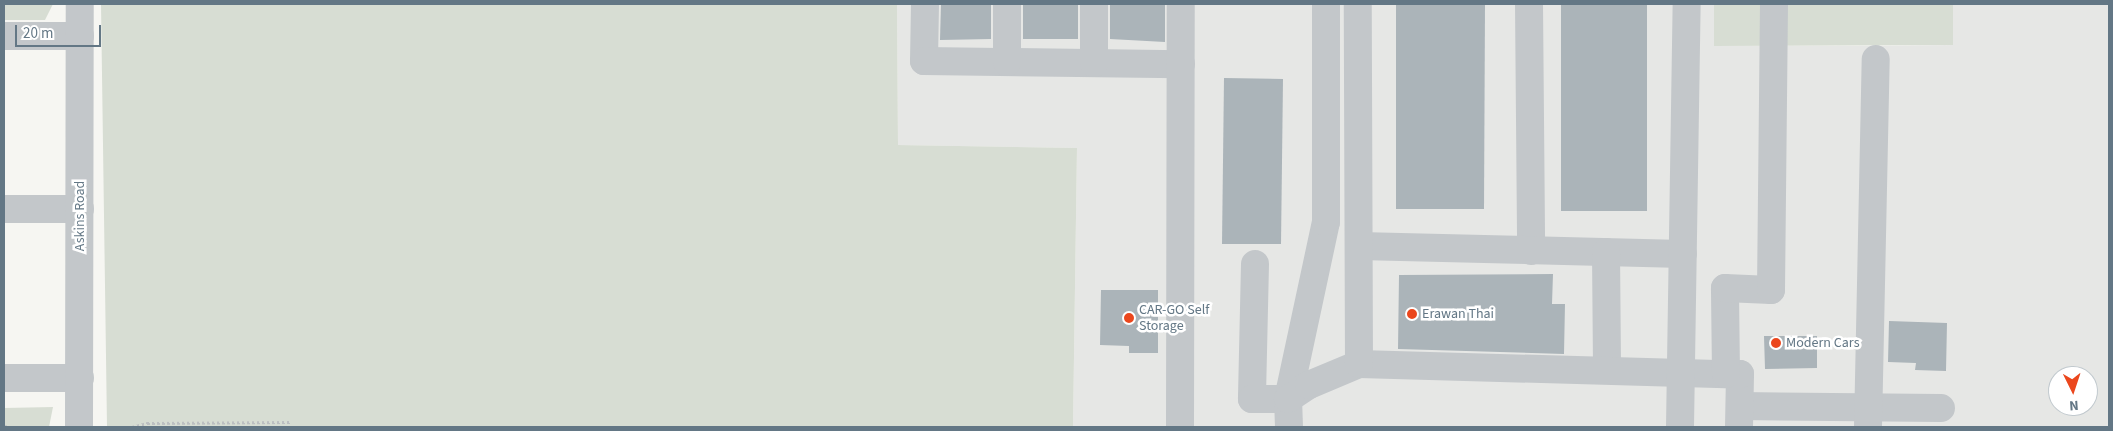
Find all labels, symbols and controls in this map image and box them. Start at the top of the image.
scale bar [18,15,104,47]
text: 20 m [23,23,53,44]
street label: Askins Road [72,181,88,251]
place label: CAR-GO Self Storage [1139,302,1209,334]
place label: Erawan Thai [1422,306,1494,322]
marker: Erawan Thai [1406,308,1418,320]
marker: CAR-GO Self Storage [1123,312,1135,324]
place label: Modern Cars [1786,335,1860,351]
marker: Modern Cars [1770,337,1782,349]
north arrow [2048,366,2098,416]
text: N [2069,395,2079,415]

